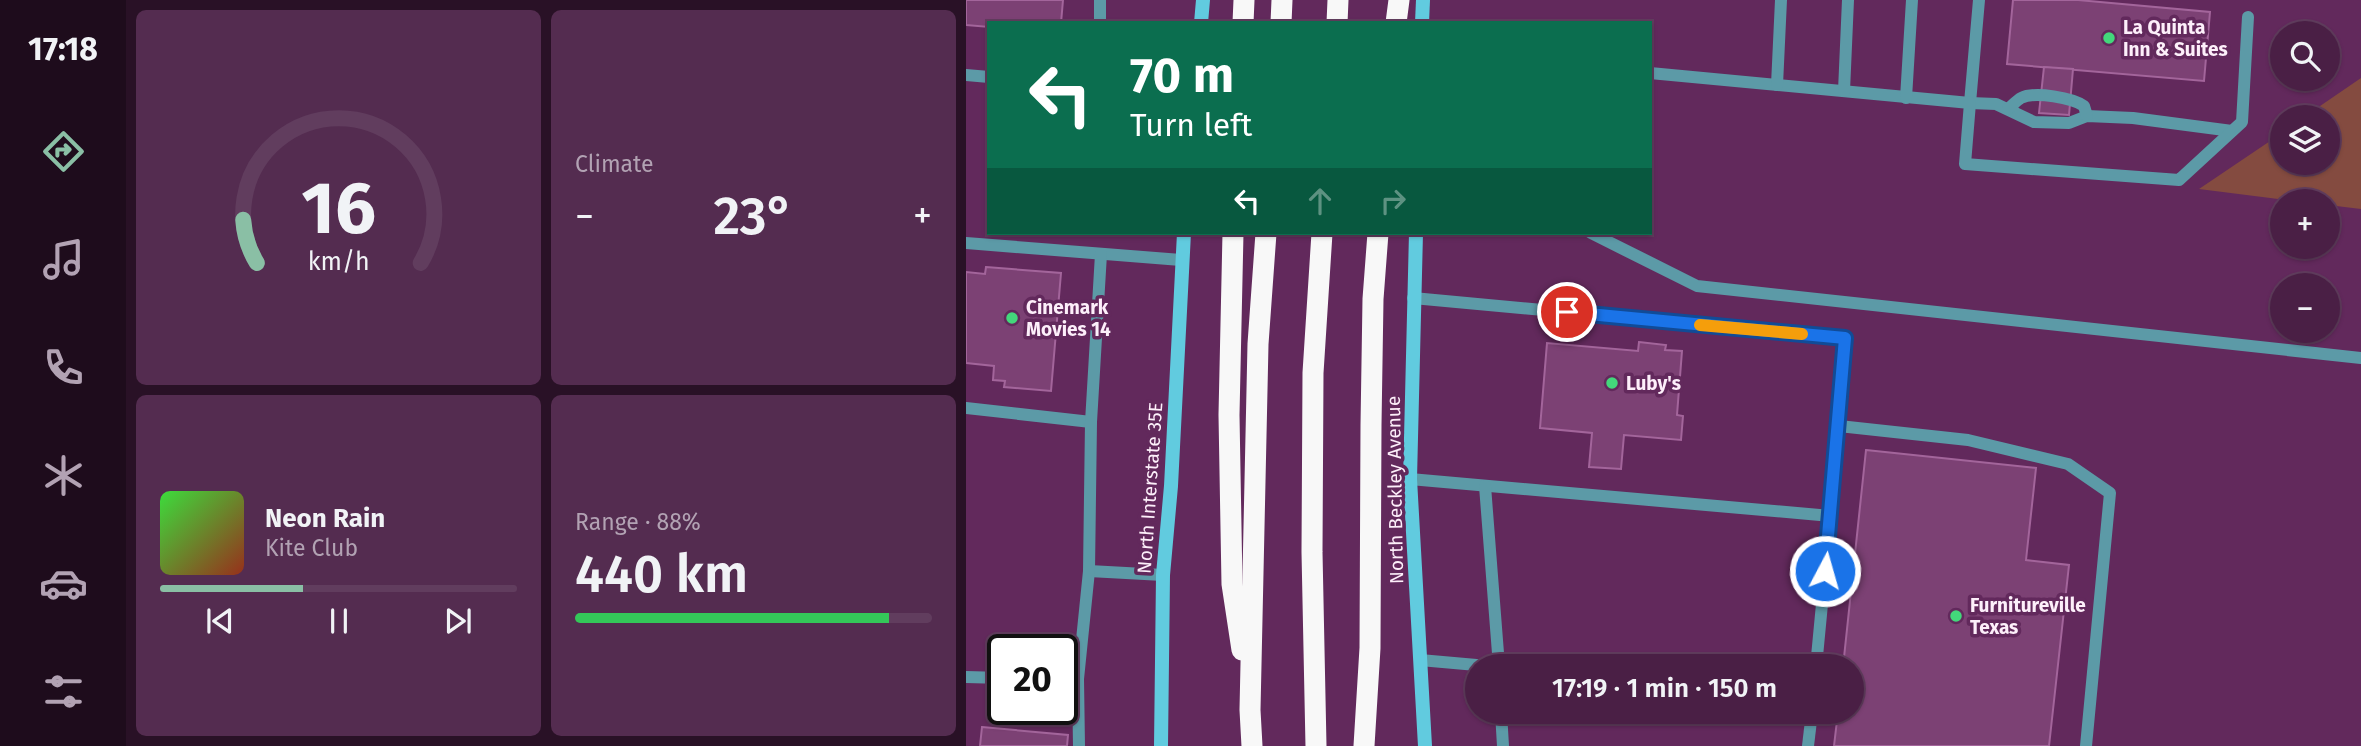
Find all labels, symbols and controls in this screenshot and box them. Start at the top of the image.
place label: La Quinta Inn & Suites [2123,16,2228,61]
map controls [2270,21,2340,343]
button: search [2270,21,2340,91]
text: 17:18 [28,30,98,68]
marker: La Quinta Inn & Suites [2101,30,2117,46]
text: 70 m [1130,46,1234,105]
icon: left [1015,49,1106,140]
button: layers [2270,105,2340,175]
text: Turn left [1130,106,1252,144]
icon: directions [39,127,88,176]
text: Climate [575,150,654,178]
text: 16 [301,166,376,253]
icon: left [1228,182,1266,220]
icon: ahead [1301,182,1339,220]
icon: right [1374,182,1412,220]
text: 23° [713,185,794,248]
button: + [2270,189,2340,259]
text: − [575,193,594,239]
text: + [913,193,932,239]
icon: music [39,235,88,284]
text: km/h [308,247,369,277]
button: − [2270,273,2340,343]
pin [1537,282,1597,342]
icon: arrive [1548,293,1586,331]
place label: Cinemark Movies 14 [1026,296,1111,341]
marker: Cinemark Movies 14 [1004,310,1020,326]
icon: phone [39,343,88,392]
place label: Luby's [1626,372,1681,395]
marker: Luby's [1604,375,1620,391]
street label: North Beckley Avenue [1382,396,1408,584]
street label: North Interstate 35E [1133,401,1167,575]
icon: climate [39,451,88,500]
text: Neon Rain [265,503,385,534]
text: Range · 88% [575,508,701,536]
text: Kite Club [265,534,358,562]
position arrow [1788,534,1862,608]
text: 440 km [575,543,748,606]
icon: car [39,559,88,608]
place label: Furnitureville Texas [1970,594,2086,639]
icon: previous [201,602,239,640]
icon: pause [320,602,358,640]
icon: next [439,602,477,640]
marker: Furnitureville Texas [1948,608,1964,624]
speed limit sign: 20 [987,634,1078,725]
icon: filters [39,667,88,716]
text: 17:19 · 1 min · 150 m [1552,673,1777,704]

